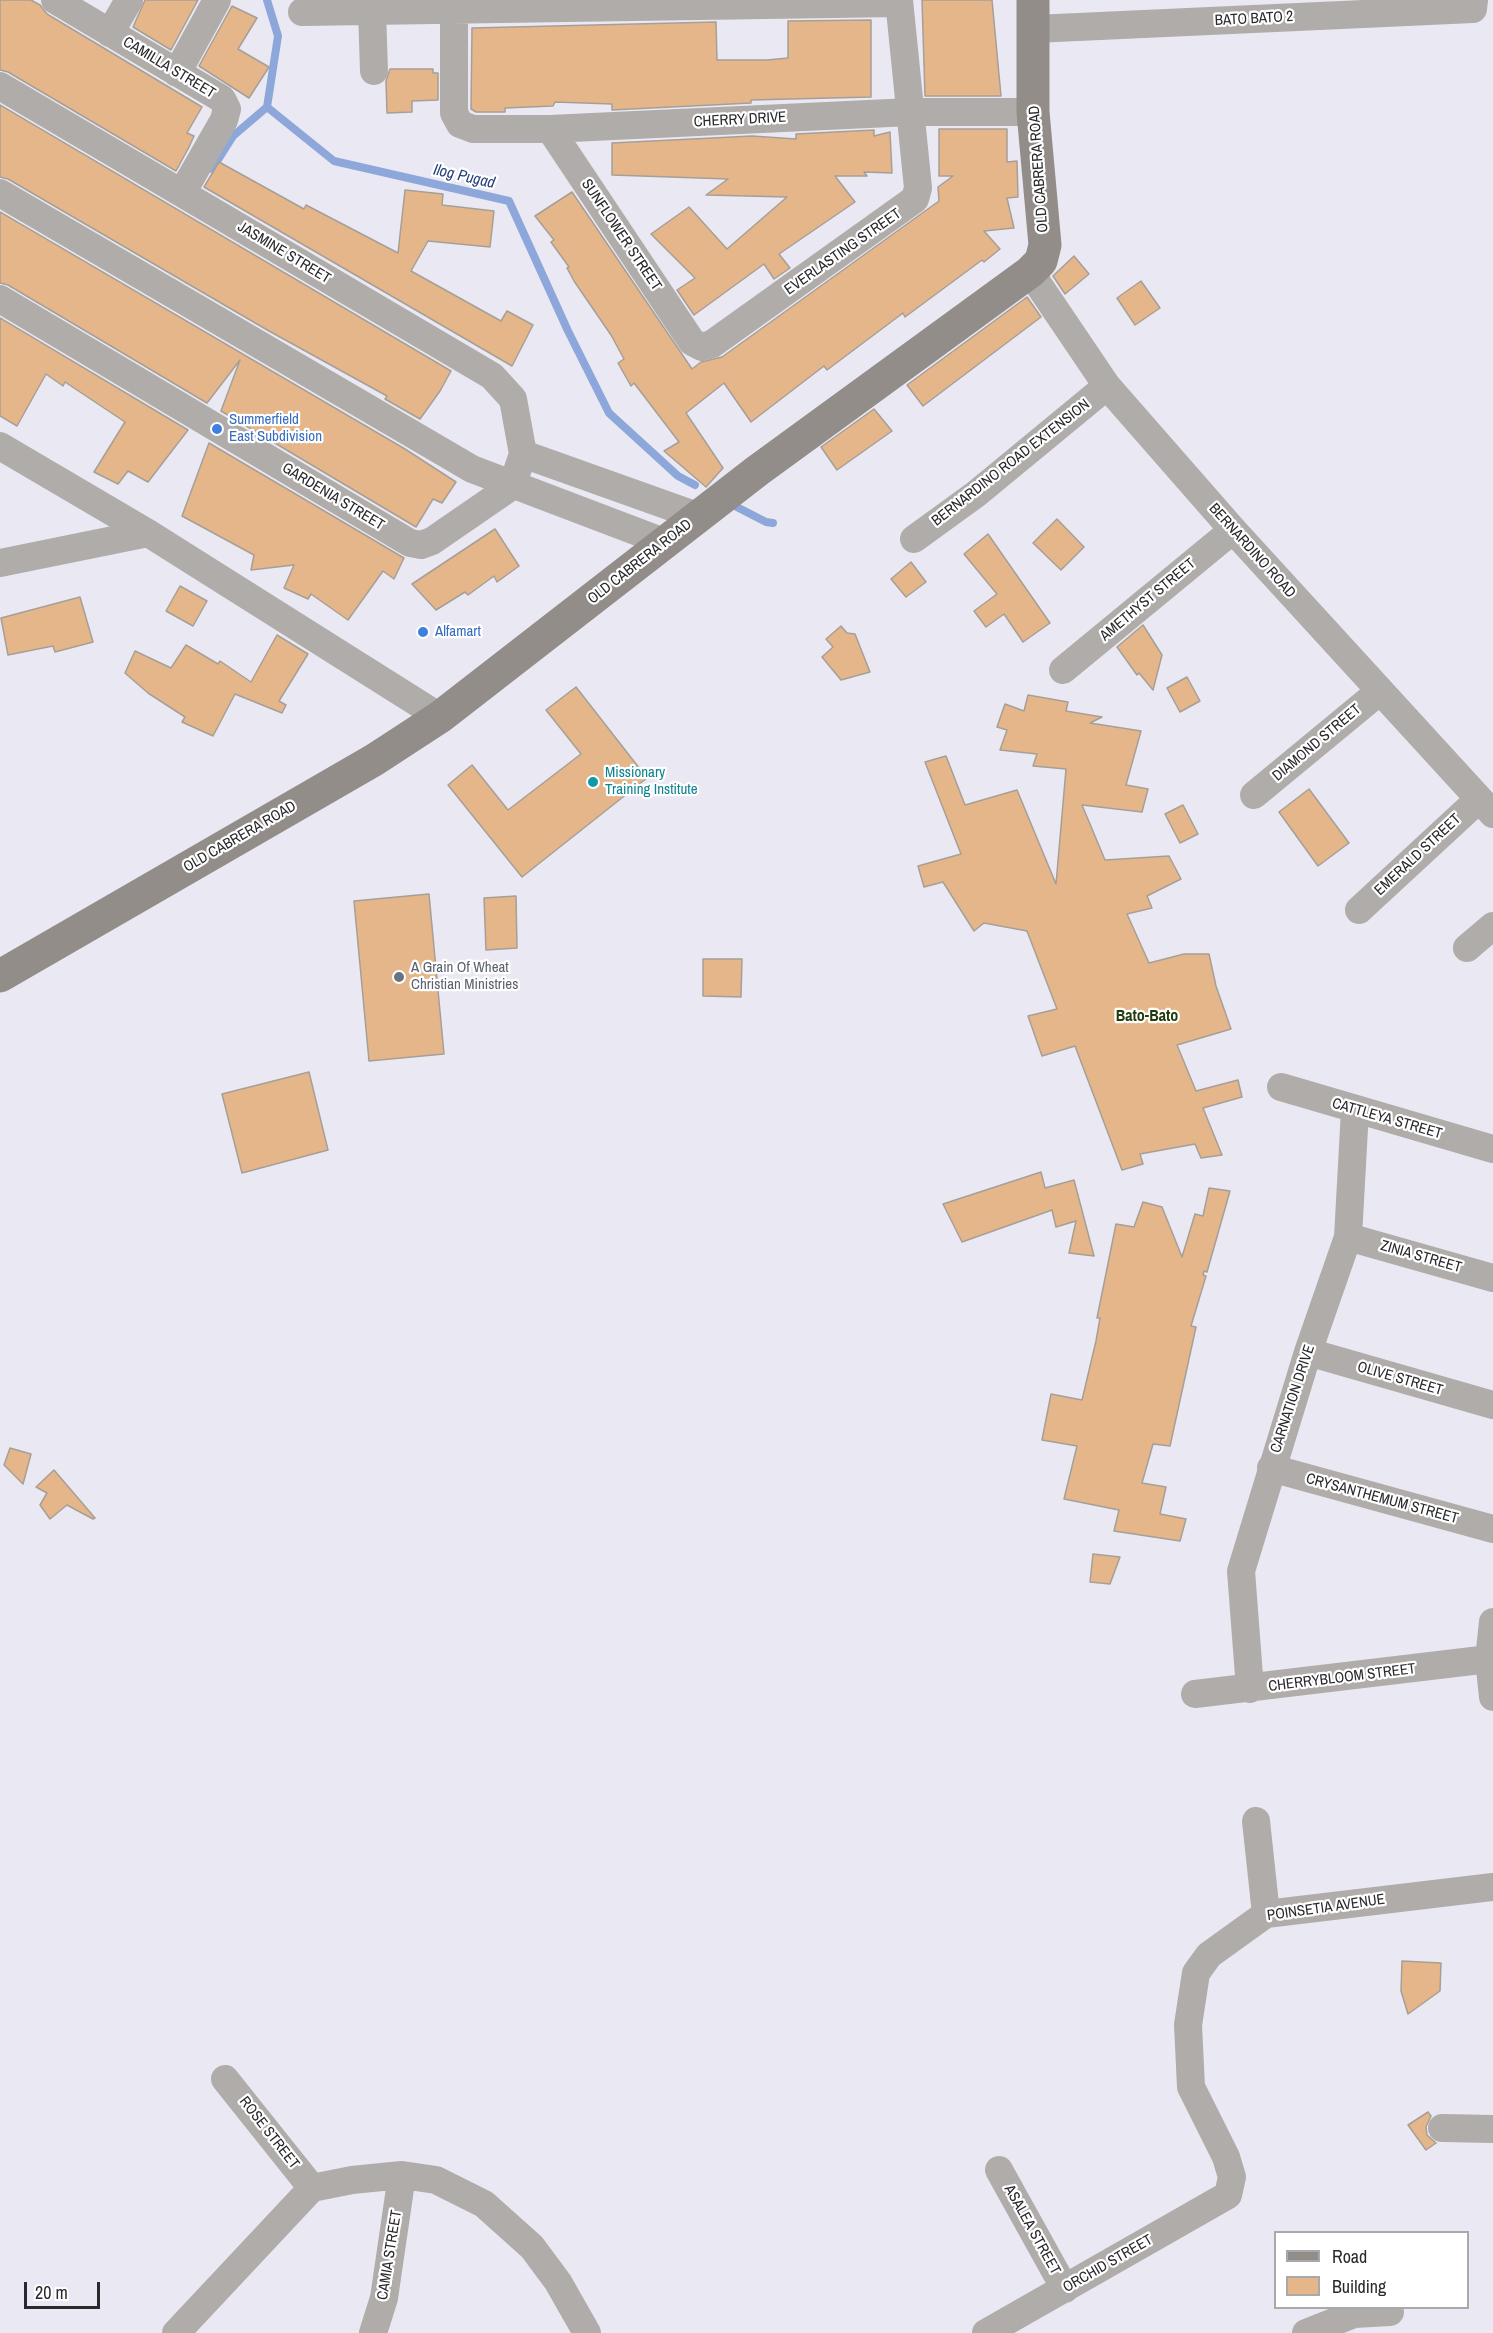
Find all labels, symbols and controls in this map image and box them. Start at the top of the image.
street label: BATO BATO 2 [1214,8,1294,30]
street label: CAMILLA STREET [120,33,218,103]
street label: OLD CABRERA ROAD [1026,105,1052,233]
street label: CHERRY DRIVE [693,109,787,131]
water label: Ilog Pugad [431,161,497,193]
street label: SUNFLOWER STREET [577,176,665,294]
street label: EVERLASTING STREET [781,205,905,299]
street label: JASMINE STREET [234,218,334,288]
street label: BERNARDINO ROAD EXTENSION [928,396,1094,530]
place label: Summerfield East Subdivision [229,411,322,446]
marker: Summerfield East Subdivision [210,422,224,436]
street label: GARDENIA STREET [279,459,387,535]
street label: BERNARDINO ROAD [1205,500,1299,602]
street label: OLD CABRERA ROAD [584,516,696,608]
street label: AMETHYST STREET [1097,555,1199,645]
place label: Alfamart [435,623,481,641]
marker: Alfamart [416,625,430,639]
street label: DIAMOND STREET [1269,701,1365,785]
place label: Missionary Training Institute [605,764,698,799]
marker: Missionary Training Institute [586,775,600,789]
street label: OLD CABRERA ROAD [180,797,300,877]
street label: EMERALD STREET [1371,810,1465,900]
place label: A Grain Of Wheat Christian Ministries [411,959,518,994]
marker: A Grain Of Wheat Christian Ministries [392,970,406,984]
district label: Bato-Bato [1116,1007,1178,1027]
street label: CATTLEYA STREET [1330,1095,1444,1143]
street label: ZINIA STREET [1378,1237,1464,1277]
street label: CARNATION DRIVE [1267,1343,1319,1455]
street label: OLIVE STREET [1355,1358,1445,1400]
street label: CRYSANTHEMUM STREET [1304,1470,1460,1528]
street label: CHERRYBLOOM STREET [1267,1660,1417,1696]
street label: POINSETIA AVENUE [1266,1891,1386,1925]
street label: ROSE STREET [235,2093,303,2173]
street label: ASALEA STREET [1000,2182,1064,2278]
street label: CAMIA STREET [374,2209,406,2301]
street label: ORCHID STREET [1060,2231,1156,2297]
legend [1274,2231,1469,2309]
text: Road [1332,2244,1367,2269]
scale bar [27,2270,104,2308]
text: Building [1332,2274,1386,2299]
text: 20 m [35,2280,68,2305]

